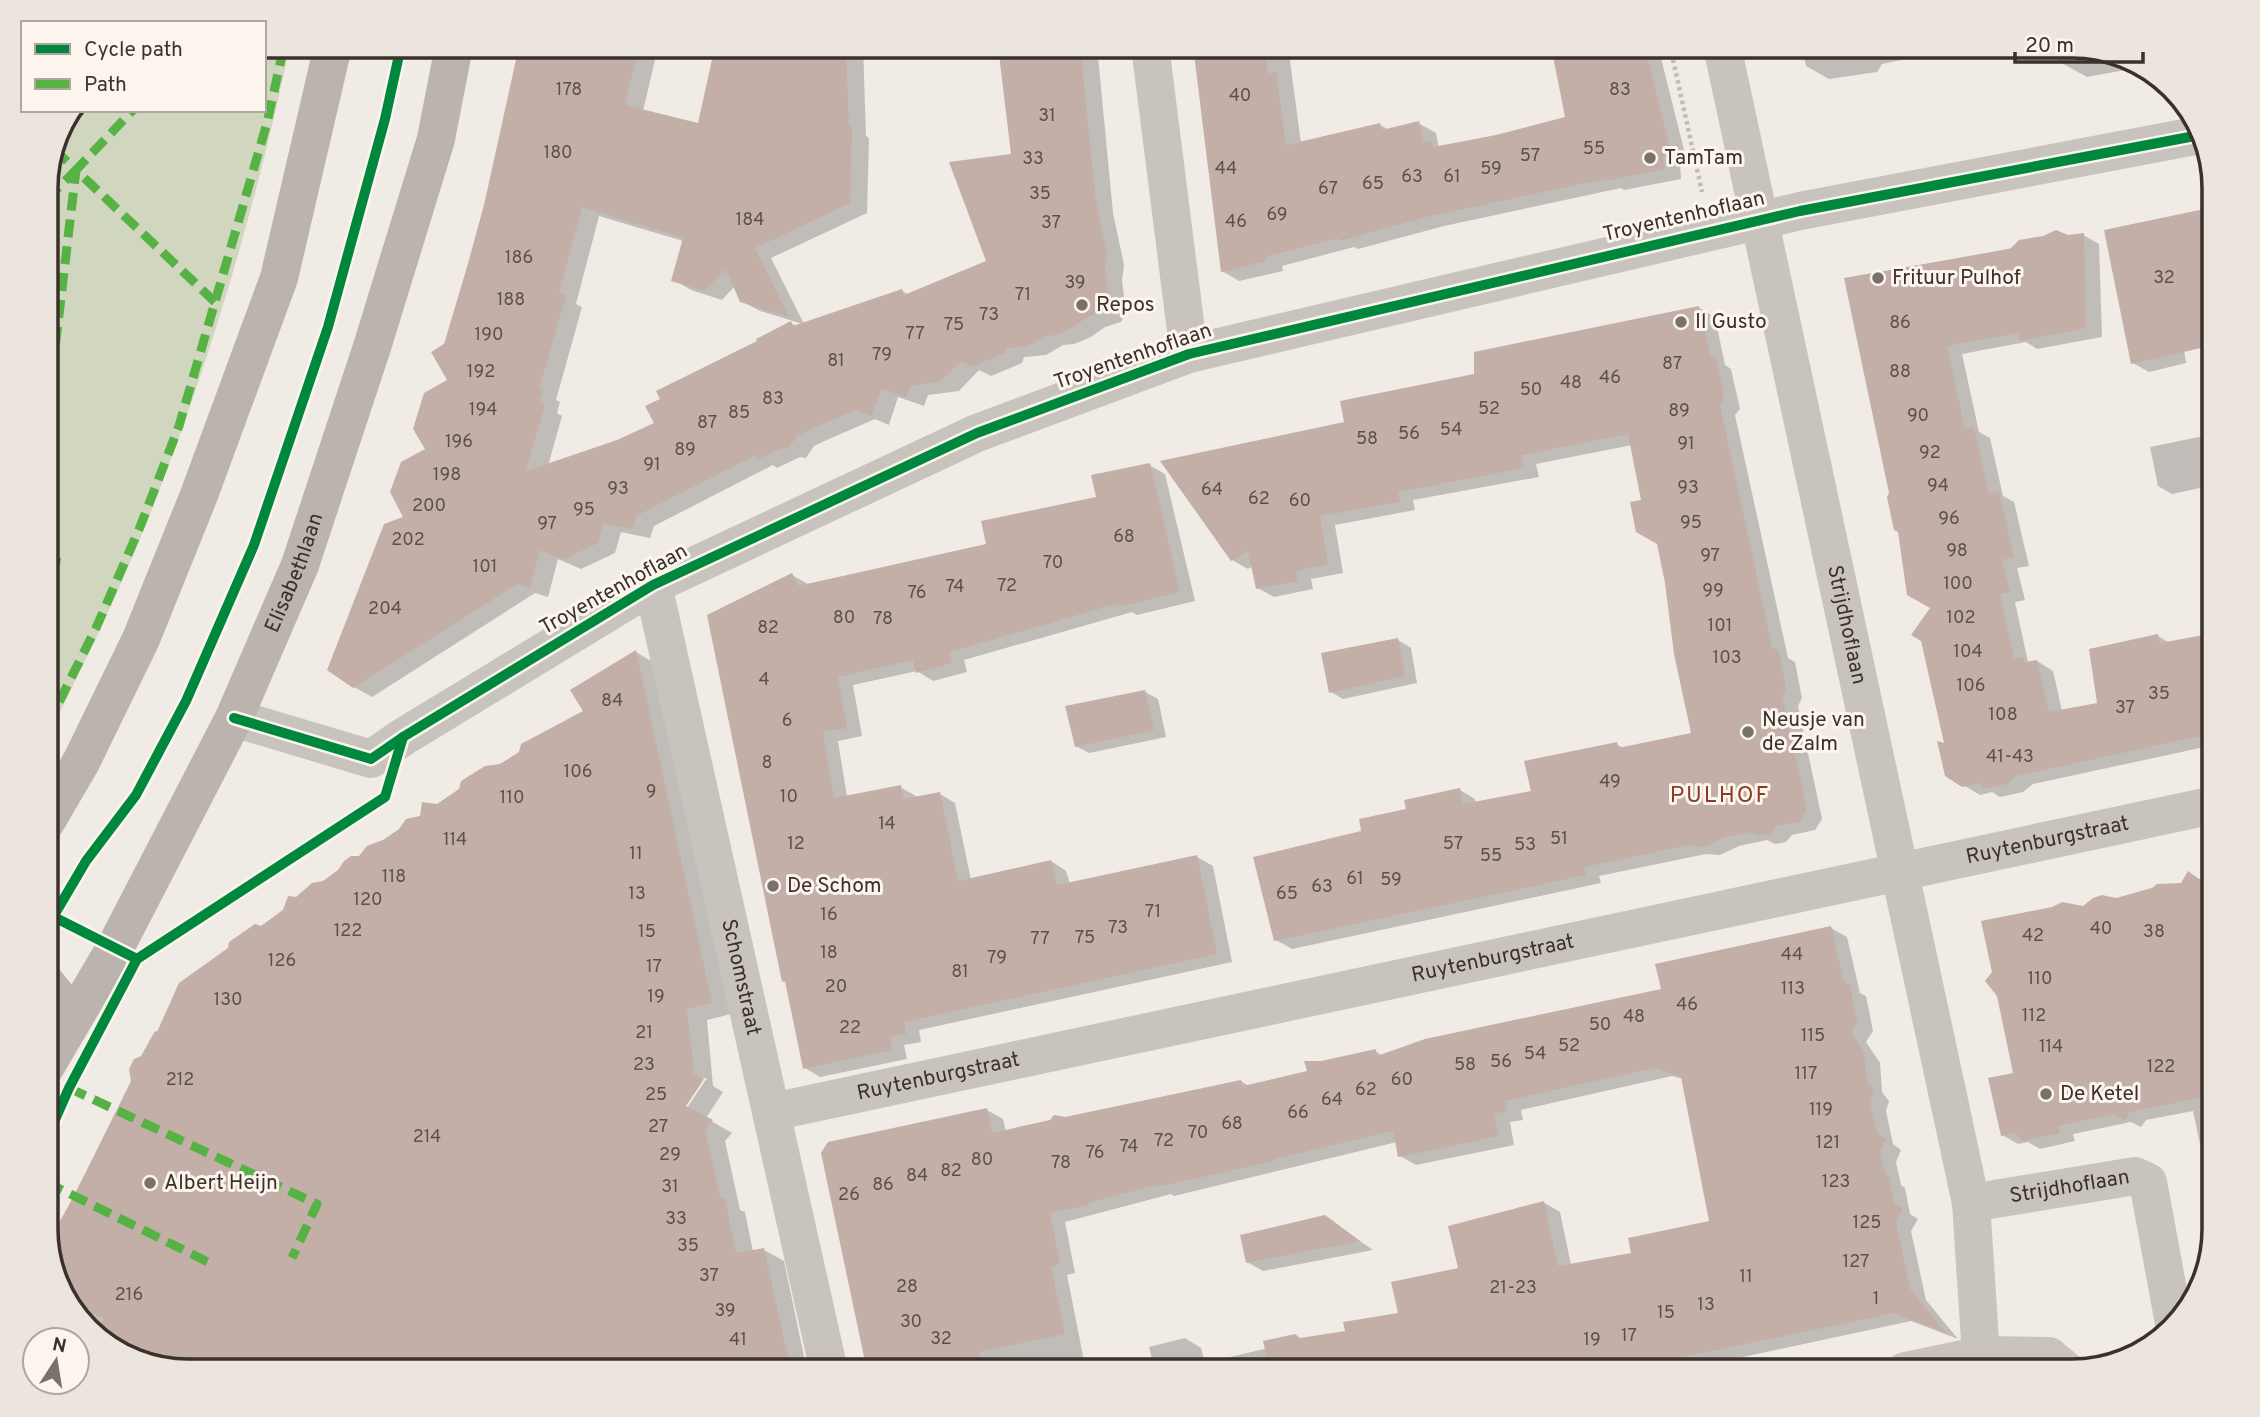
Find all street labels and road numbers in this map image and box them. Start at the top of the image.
street label: Troyentenhoflaan [1600,185,1768,249]
street label: Troyentenhoflaan [1051,317,1215,397]
street label: Elisabethlaan [259,509,330,637]
street label: Troyentenhoflaan [535,538,693,642]
street label: Strijdhoflaan [1821,563,1872,687]
street label: Ruytenburgstraat [1964,810,2131,871]
street label: Schomstraat [715,916,767,1038]
street label: Ruytenburgstraat [1409,928,1577,989]
street label: Ruytenburgstraat [854,1046,1022,1107]
street label: Strijdhoflaan [2008,1164,2132,1210]

